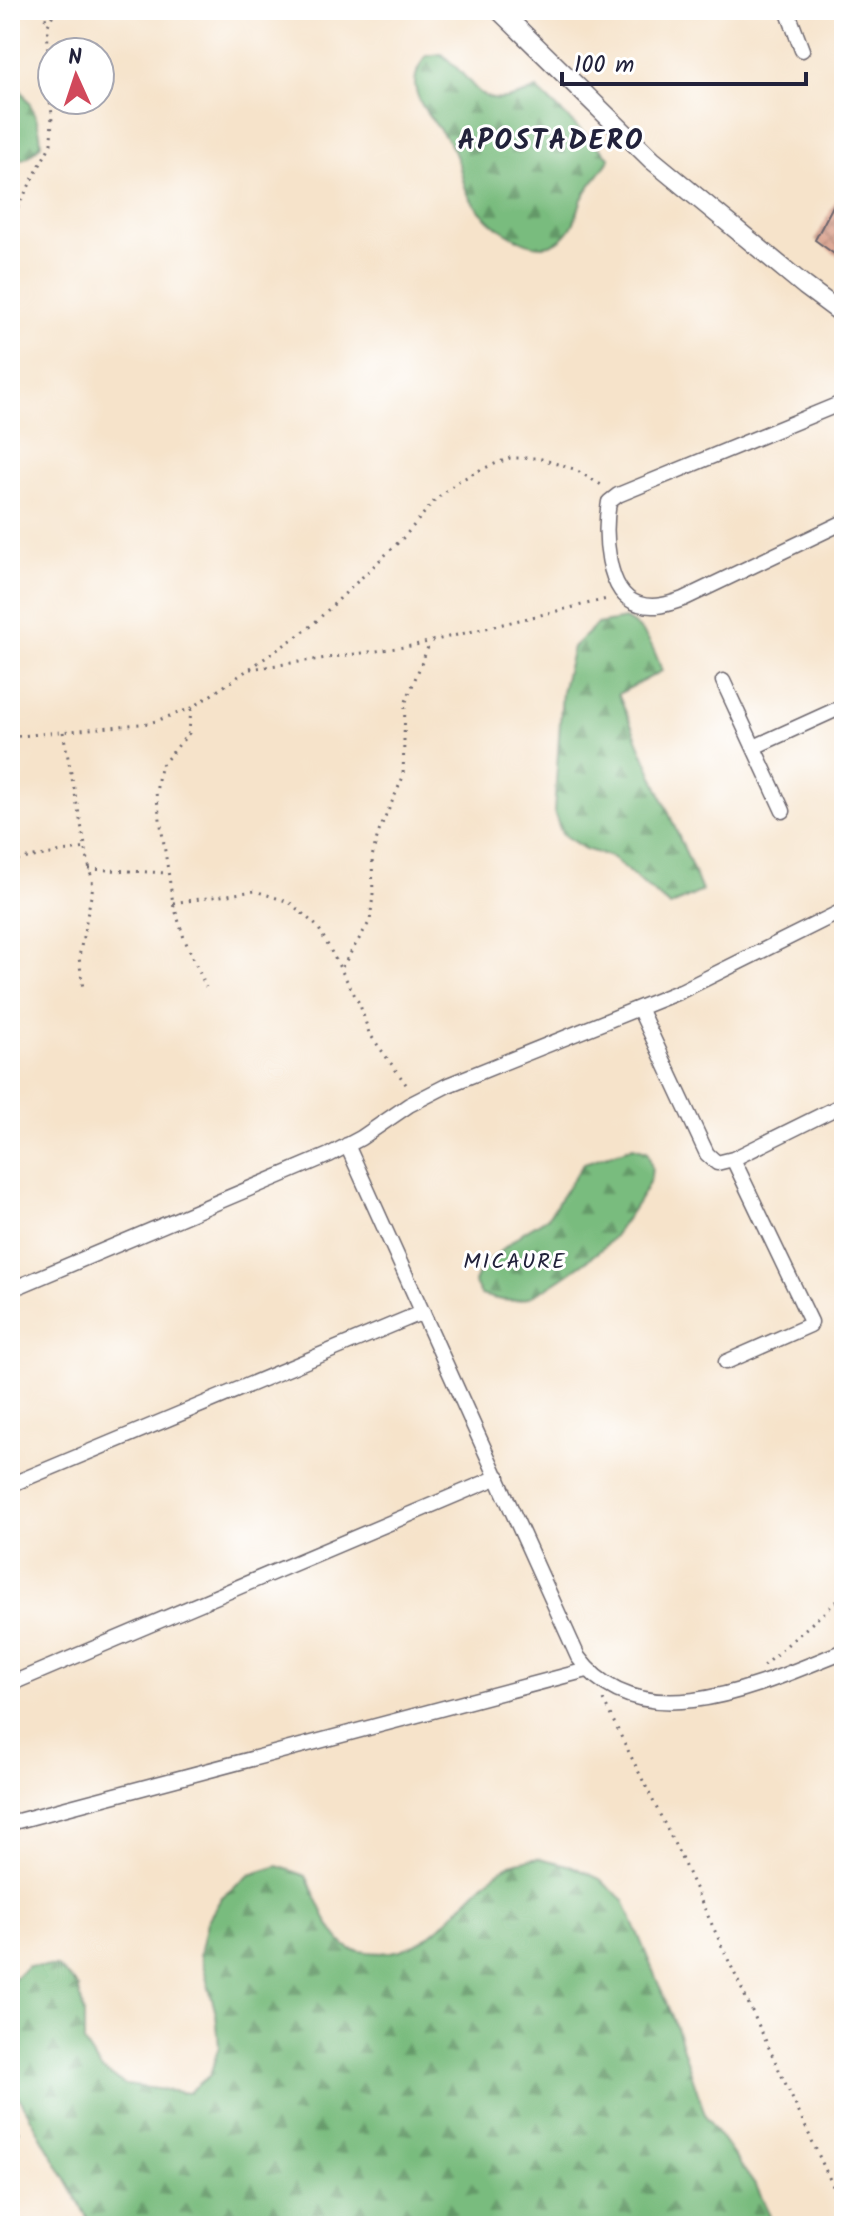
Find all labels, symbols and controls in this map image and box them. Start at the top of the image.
north arrow [36,36,116,116]
scale bar [562,36,806,86]
text: N [67,41,83,76]
text: 100 m [574,46,634,85]
district label: APOSTADERO [458,119,644,164]
district label: MICAURE [463,1245,567,1280]

